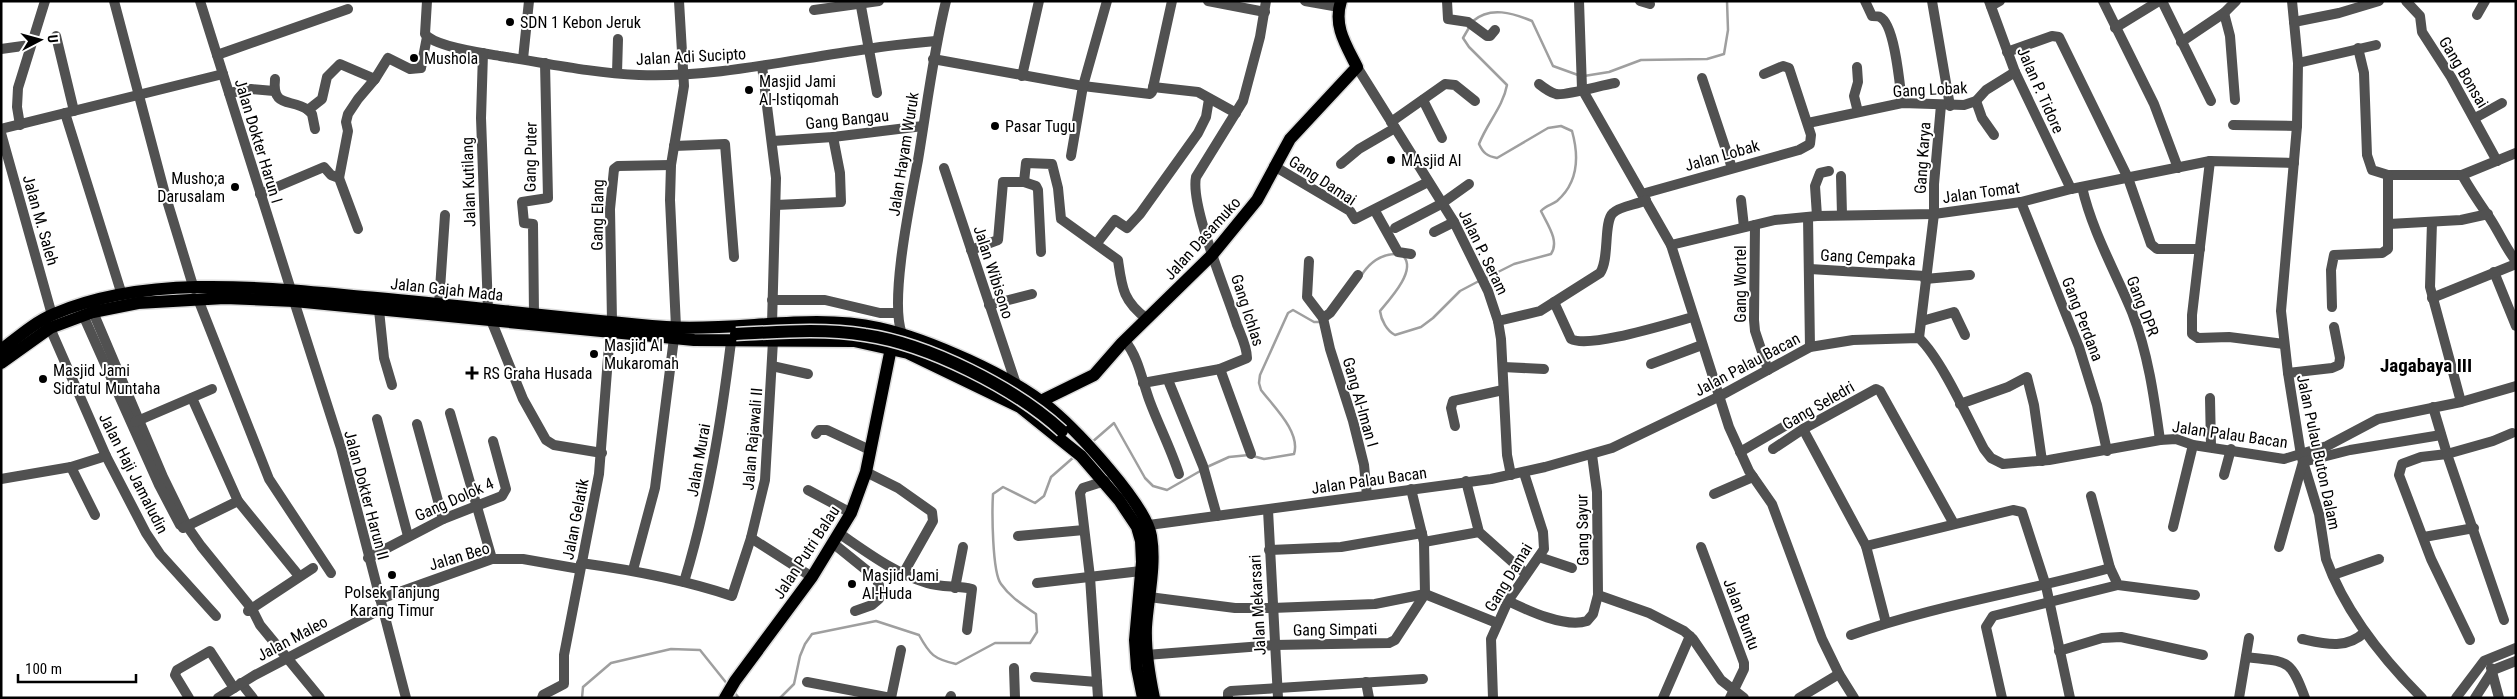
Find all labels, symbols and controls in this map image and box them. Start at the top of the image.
place label: SDN 1 Kebon Jeruk [520,13,642,32]
north arrow [15,15,65,65]
marker: SDN 1 Kebon Jeruk [504,16,516,28]
street label: Gang Bonsai [2435,33,2492,111]
text: U [45,34,61,43]
street label: Jalan Adi Sucipto [635,44,747,69]
street label: Jalan P. Tidore [2013,44,2068,136]
place label: Mushola [424,49,478,68]
marker: Mushola [408,52,420,64]
place label: Masjid Jami Al-Istiqomah [759,72,839,109]
street label: Jalan Dokter Harun I [231,77,286,206]
street label: Gang Lobak [1892,78,1969,101]
marker: Masjid Jami Al-Istiqomah [743,84,755,96]
street label: Jalan Hayam Wuruk [884,90,923,217]
street label: Gang Bangau [804,106,890,133]
place label: Pasar Tugu [1005,117,1076,136]
marker: Pasar Tugu [989,120,1001,132]
street label: Gang Karya [1911,121,1934,195]
street label: Gang Puter [520,122,541,192]
street label: Jalan Lobak [1683,136,1762,175]
street label: Jalan Kutilang [457,137,480,227]
place label: MAsjid Al [1401,151,1462,170]
street label: Gang Damai [1285,152,1360,209]
marker: MAsjid Al [1385,154,1397,166]
place label: Musho;a Darusalam [157,169,225,206]
street label: Jalan M. Saleh [19,173,62,267]
street label: Jalan Tomat [1941,178,2021,207]
street label: Gang Elang [587,179,608,251]
marker: Musho;a Darusalam [229,181,241,193]
street label: Jalan Dasamuko [1160,193,1245,284]
street label: Jalan P. Seram [1455,207,1512,298]
street label: Jalan Wibisono [970,223,1017,321]
street label: Gang Wortel [1731,245,1750,323]
street label: Gang Cempaka [1820,246,1916,269]
street label: Gang Ichlas [1227,272,1268,348]
street label: Gang DPR [2122,273,2163,339]
street label: Jalan Gajah Mada [390,274,504,305]
street label: Gang Perdana [2058,274,2107,364]
street label: Jalan Palau Bacan [1691,329,1803,400]
place label: Masjid Al Mukaromah [604,336,679,373]
marker: Masjid Al Mukaromah [588,348,600,360]
district label: Jagabaya III [2380,354,2472,377]
street label: Gang Al-Iman I [1339,355,1382,449]
place label: Masjid Jami Sidratul Muntaha [53,361,160,398]
place label: RS Graha Husada [483,364,592,383]
marker: RS Graha Husada [465,366,479,380]
marker: Masjid Jami Sidratul Muntaha [37,373,49,385]
street label: Jalan Pulau Buton Dalam [2293,373,2344,531]
street label: Gang Seledri [1779,377,1858,434]
street label: Jalan Rajawali II [739,387,766,491]
street label: Jalan Haji Jamaludin [95,410,172,537]
street label: Jalan Palau Bacan [2171,417,2289,452]
street label: Jalan Murai [683,422,714,498]
street label: Jalan Dokter Harun II [340,428,393,562]
street label: Jalan Palau Bacan [1310,463,1428,498]
street label: Gang Dolok 4 [412,474,497,525]
street label: Jalan Gelatik [558,476,593,561]
street label: Gang Sayur [1572,494,1593,566]
street label: Jalan Putri Balau [769,502,844,602]
street label: Jalan Beo [427,538,492,575]
street label: Gang Damai [1481,540,1536,615]
street label: Jalan Mekarsari [1245,554,1270,656]
place label: Masjid Jami Al-Huda [862,566,939,603]
marker: Polsek Tanjung Karang Timur [386,569,398,581]
street label: Jalan Buntu [1719,576,1764,653]
marker: Masjid Jami Al-Huda [846,578,858,590]
place label: Polsek Tanjung Karang Timur [344,583,440,620]
street label: Jalan Maleo [254,612,331,665]
street label: Gang Simpati [1293,619,1377,640]
scale bar [18,652,135,684]
text: 100 m [25,660,62,678]

